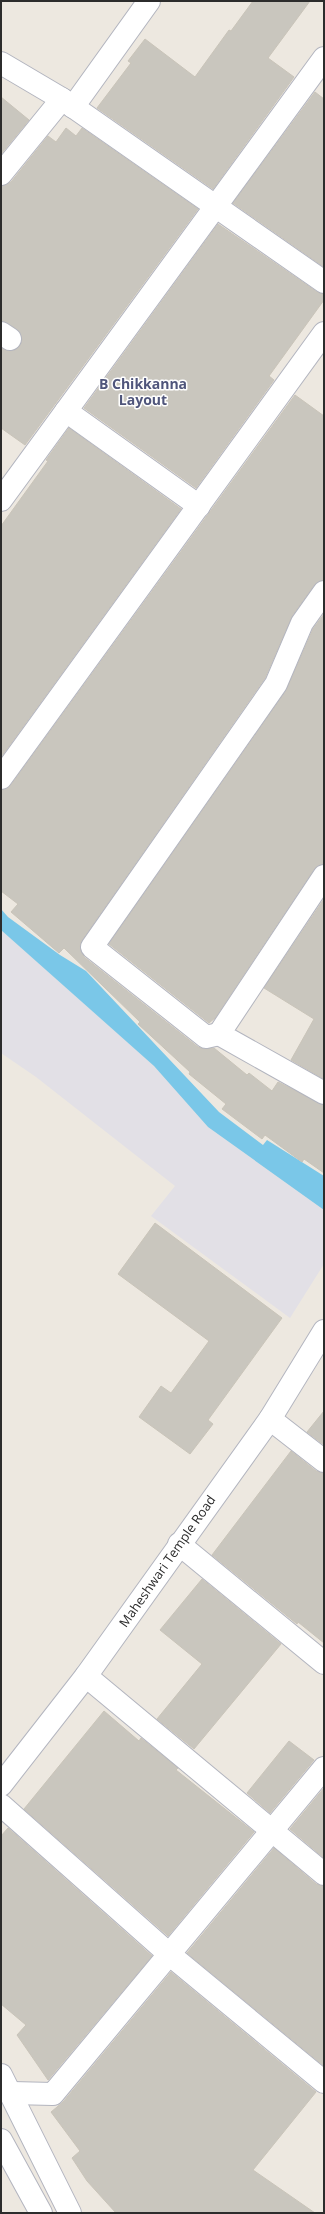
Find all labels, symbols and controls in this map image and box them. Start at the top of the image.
district label: B Chikkanna Layout [99,374,187,409]
street label: Maheshwari Temple Road [115,1492,219,1630]

